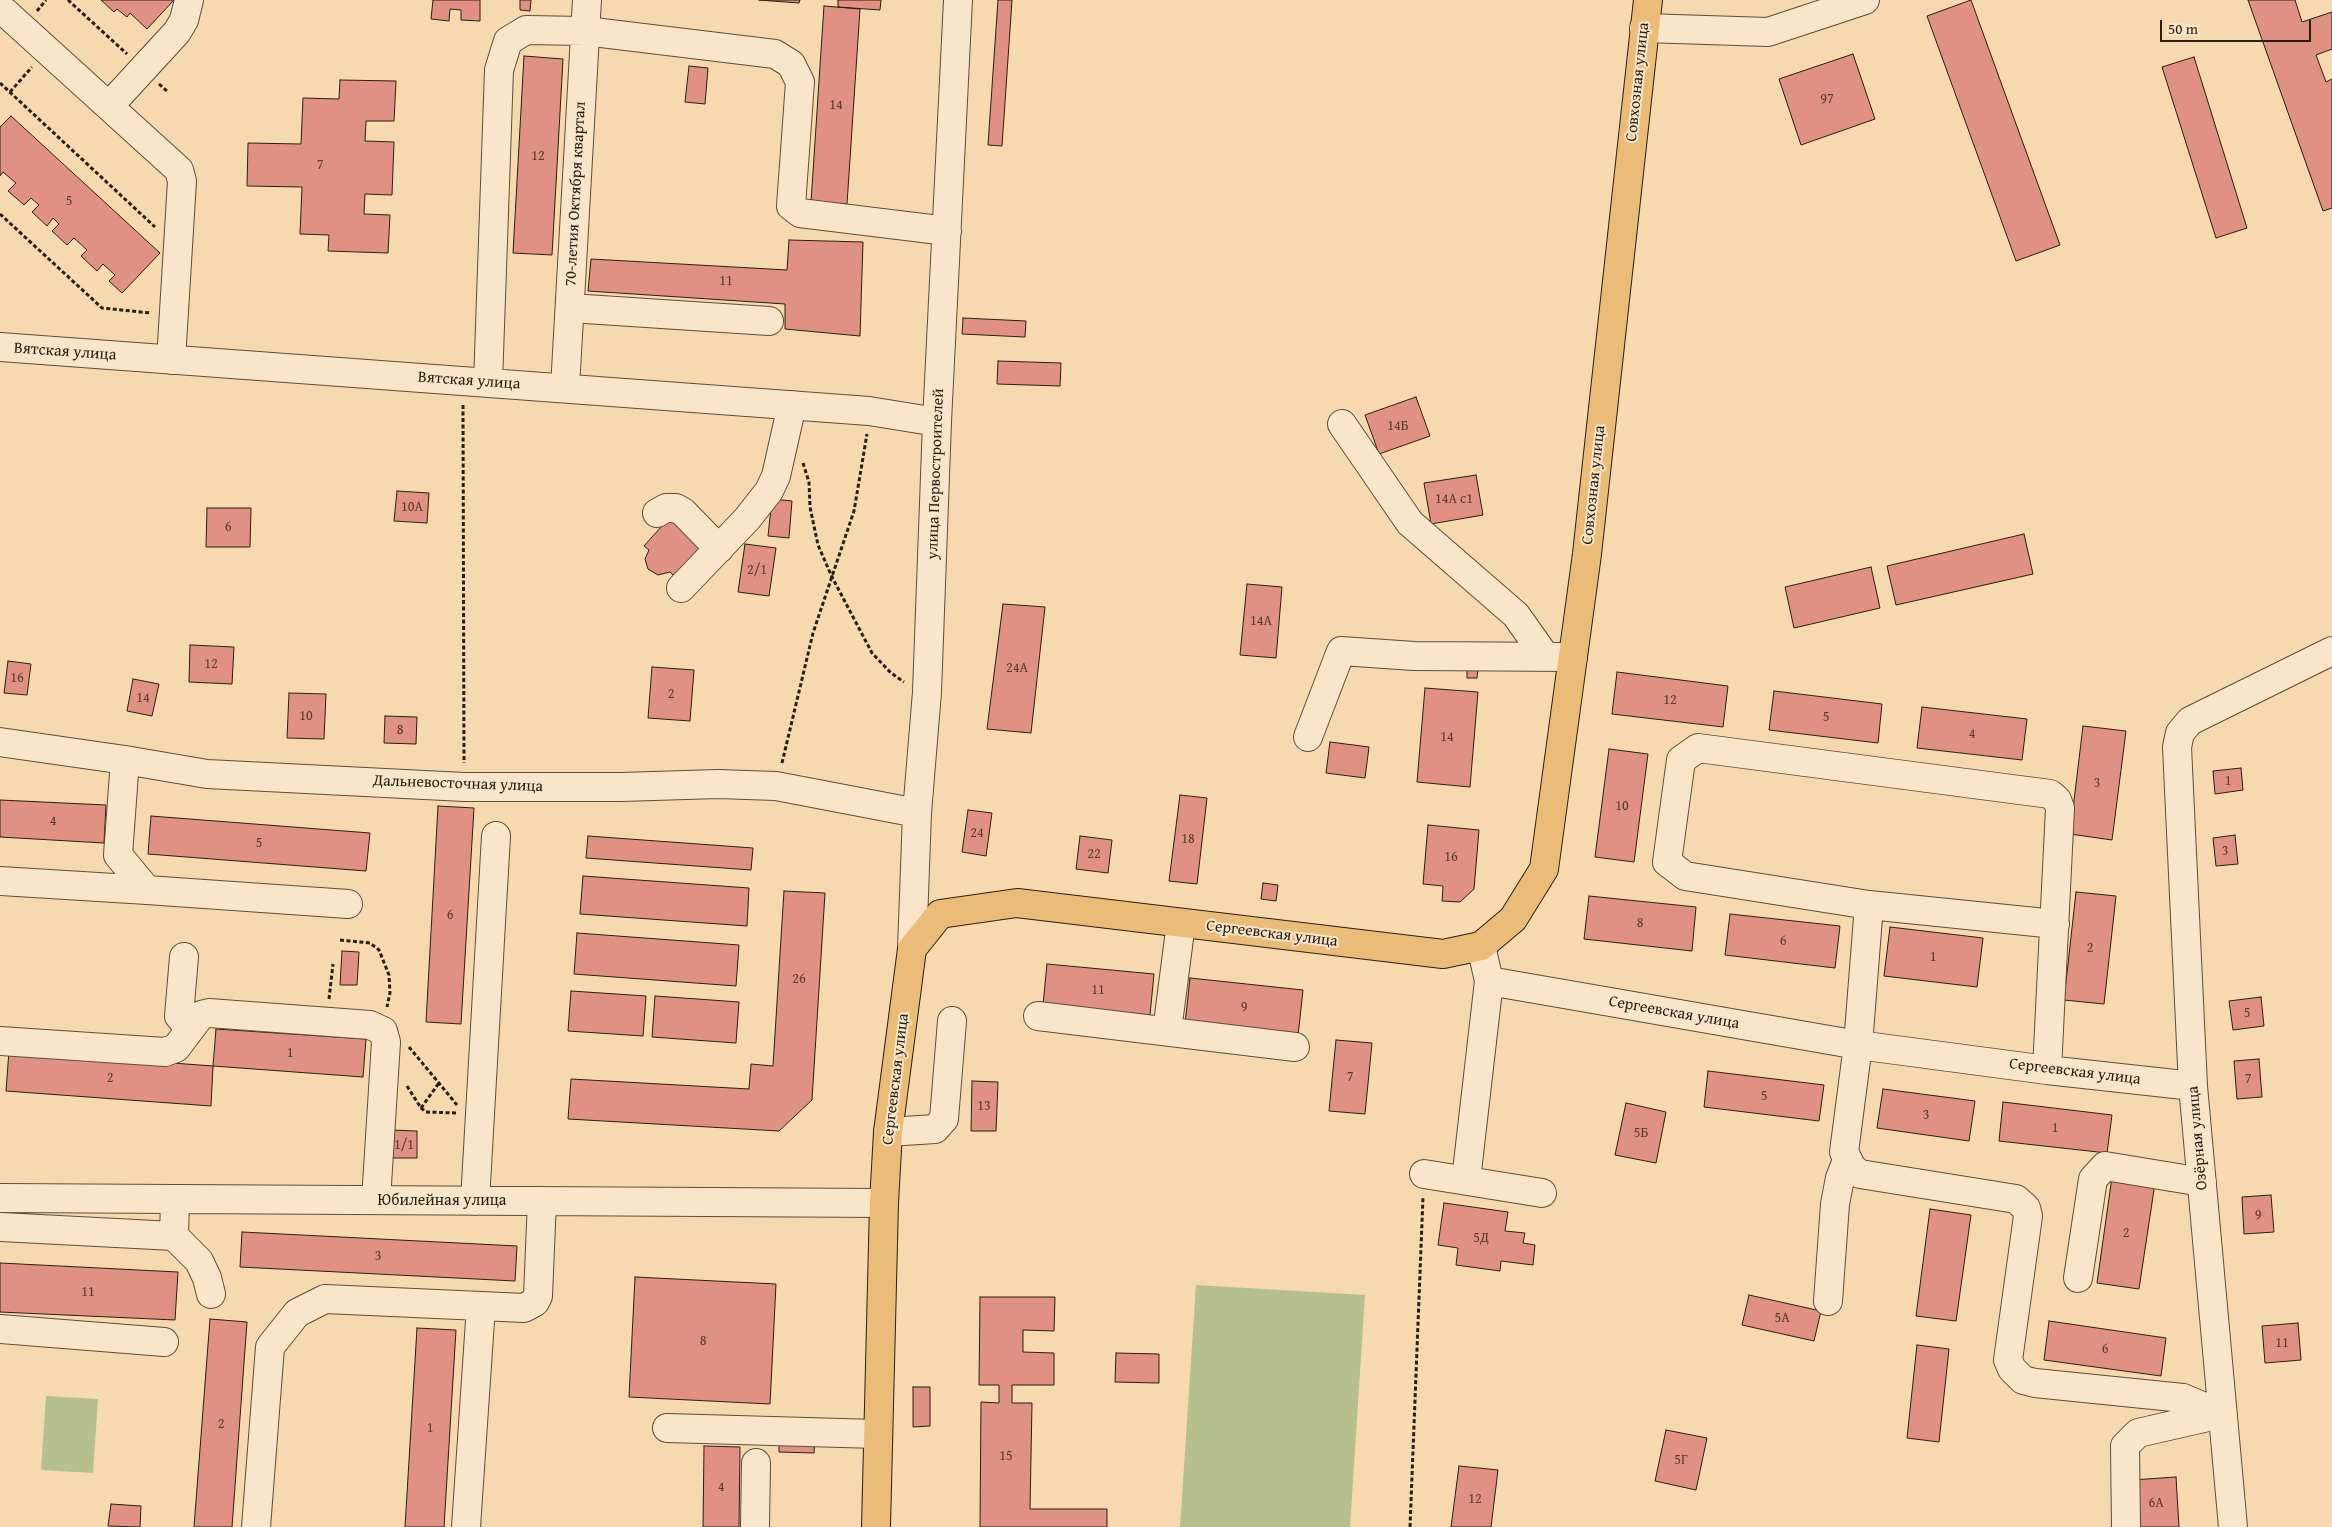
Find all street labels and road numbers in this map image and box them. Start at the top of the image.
street label: Совхозная улица [1622,22,1654,142]
street label: 70-летия Октября квартал [562,101,590,287]
street label: Вятская улица [13,339,117,365]
street label: Вятская улица [417,368,521,394]
street label: улица Первостроителей [923,388,949,560]
street label: Совхозная улица [1578,425,1610,545]
street label: Дальневосточная улица [373,771,543,797]
street label: Сергеевская улица [1205,916,1339,952]
street label: Сергеевская улица [1607,992,1741,1034]
street label: Сергеевская улица [878,1012,914,1146]
street label: Сергеевская улица [2008,1054,2142,1090]
street label: Озёрная улица [2184,1085,2212,1191]
street label: Юбилейная улица [378,1191,506,1211]

